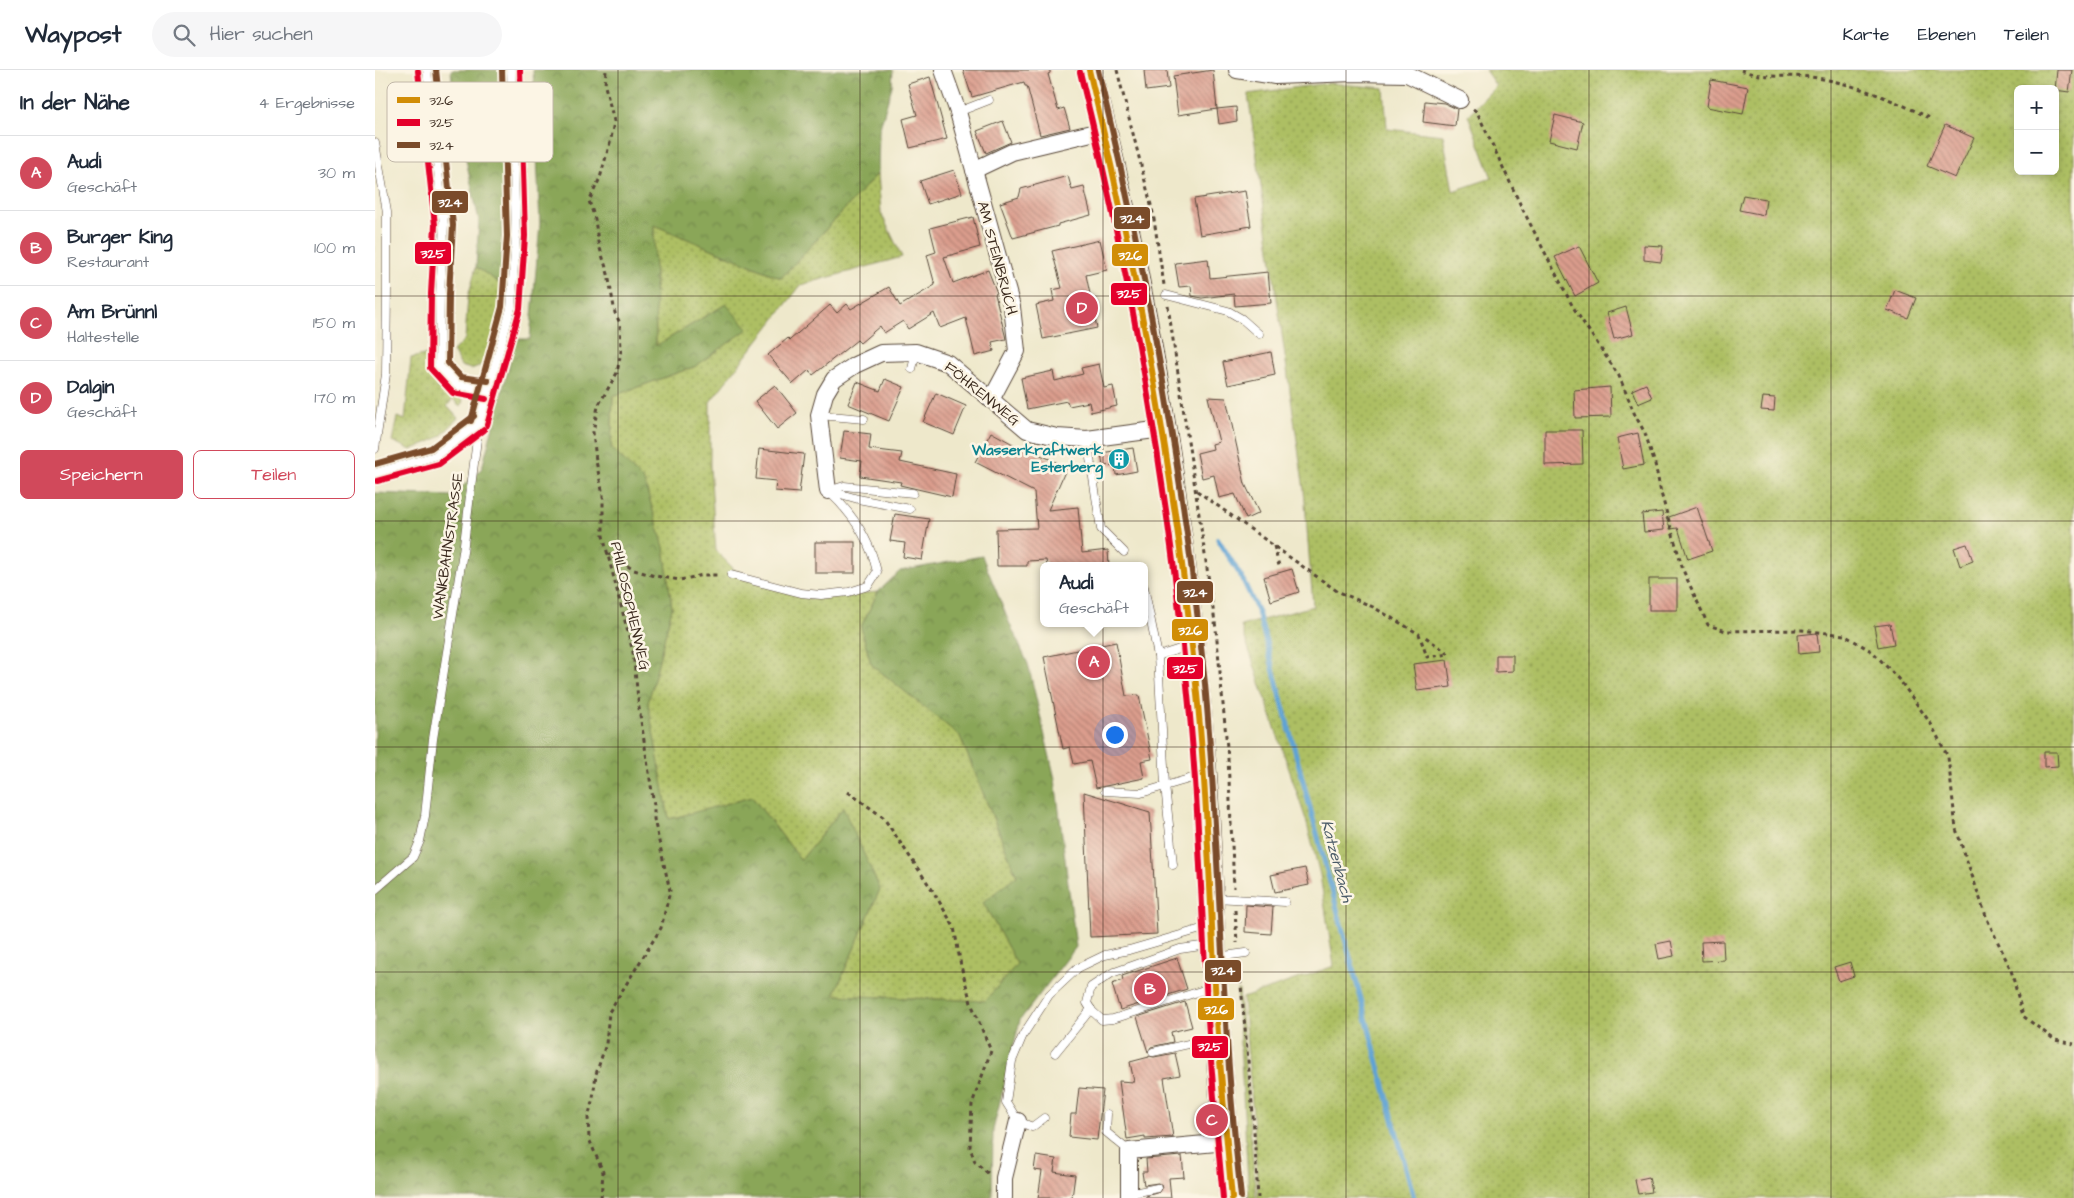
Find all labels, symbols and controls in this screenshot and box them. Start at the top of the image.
search box [152,12,502,57]
text: Waypost [25,18,122,52]
icon: search [170,21,198,49]
text: Hier suchen [210,21,313,48]
text: Karte [1842,22,1890,47]
text: Ebenen [1918,22,1976,47]
text: Teilen [2004,22,2049,47]
legend [387,82,553,162]
map controls [2014,85,2059,175]
button: + [2014,85,2059,130]
text: In der Nähe [20,88,130,117]
text: 326 [429,91,453,111]
text: 4 Ergebnisse [258,92,355,114]
text: 325 [429,113,454,133]
button: − [2014,130,2059,175]
text: 324 [429,136,454,156]
text: Audi [67,149,101,176]
text: A [31,162,41,184]
text: 30 m [318,162,355,184]
text: Geschäft [67,176,137,198]
line badge: 324 [431,190,469,214]
text: 324 [437,193,463,213]
street label: AM STEINBRUCH [972,199,1022,317]
line badge: 324 [1113,206,1151,230]
text: 324 [1119,209,1145,229]
text: Burger King [67,224,172,251]
text: B [30,237,42,259]
text: 100 m [314,237,355,259]
line badge: 325 [414,241,452,265]
line badge: 326 [1111,243,1149,267]
text: 325 [419,244,447,264]
text: 326 [1117,246,1142,266]
text: Restaurant [67,251,149,273]
line badge: 325 [1110,282,1148,306]
text: 325 [1115,284,1143,304]
pin: D [1066,289,1098,327]
text: Am Brünnl [67,299,157,326]
text: C [30,312,42,334]
text: 150 m [313,312,355,334]
text: Haltestelle [67,326,139,348]
street label: FÖHRENWEG [940,357,1025,431]
text: Dalgin [67,374,114,401]
text: D [31,387,41,409]
text: 170 m [314,387,355,409]
text: Geschäft [67,401,137,423]
place label: Wasserkraftwerk Esterberg [971,440,1104,480]
building icon: Wasserkraftwerk Esterberg [1107,447,1131,471]
button: Speichern [20,450,183,499]
button: Teilen [193,450,355,499]
street label: WANKBAHNSTRASSE [427,471,469,621]
street label: PHILOSOPHENWEG [605,540,655,673]
popup [1040,562,1148,627]
text: Audi [1059,570,1093,597]
line badge: 324 [1176,580,1214,604]
text: 324 [1182,583,1208,603]
text: Geschäft [1059,597,1129,619]
line badge: 326 [1171,618,1209,642]
text: 326 [1177,621,1202,641]
pin: A [1078,643,1110,681]
line badge: 325 [1166,656,1204,680]
text: 325 [1171,659,1199,679]
your location [1102,722,1128,748]
water label: Katzenbach [1315,818,1359,905]
line badge: 324 [1204,959,1242,983]
text: 324 [1210,961,1236,981]
pin: B [1134,970,1166,1008]
line badge: 326 [1197,997,1235,1021]
text: 326 [1203,1000,1228,1020]
line badge: 325 [1191,1035,1229,1059]
text: 325 [1196,1037,1224,1057]
pin: C [1196,1101,1228,1139]

